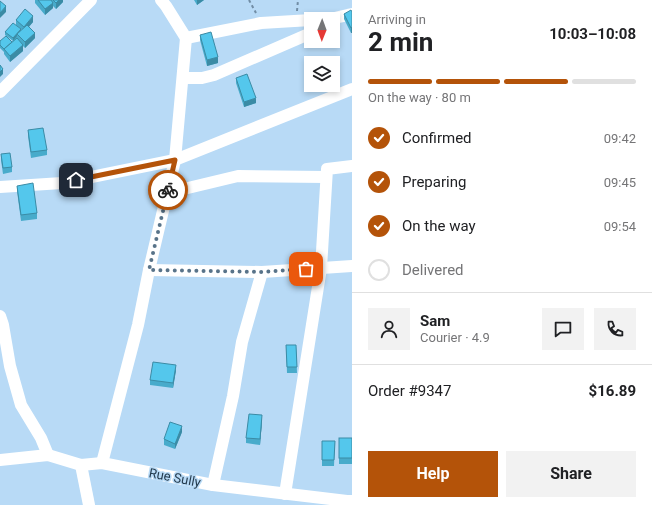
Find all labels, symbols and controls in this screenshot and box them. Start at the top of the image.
north arrow [304,12,340,48]
map controls [304,12,340,92]
text: Arriving in [368,12,426,27]
text: 10:03–10:08 [549,25,636,43]
text: 2 min [368,27,433,57]
button: layers [304,56,340,92]
text: On the way · 80 m [368,90,471,105]
icon: check [368,127,390,149]
text: Confirmed [402,129,472,147]
text: 09:42 [604,131,636,146]
pin [59,163,93,197]
icon: home [65,169,87,191]
courier [148,170,188,210]
icon: check [368,171,390,193]
text: Preparing [402,173,466,191]
text: 09:45 [604,175,636,190]
icon: bike [157,179,179,201]
icon: check [368,215,390,237]
text: On the way [402,217,476,235]
text: 09:54 [604,219,636,234]
pin [289,252,323,286]
icon: bag [295,258,317,280]
text: Delivered [402,261,464,279]
button: person [368,308,410,350]
button: chat [542,308,584,350]
button: phone [594,308,636,350]
text: Sam [420,312,450,330]
text: Courier · 4.9 [420,330,490,345]
text: Order #9347 [368,382,451,400]
text: $16.89 [589,382,636,400]
button: Help [368,451,498,497]
button: Share [506,451,636,497]
street label: Rue Sully [148,465,202,490]

